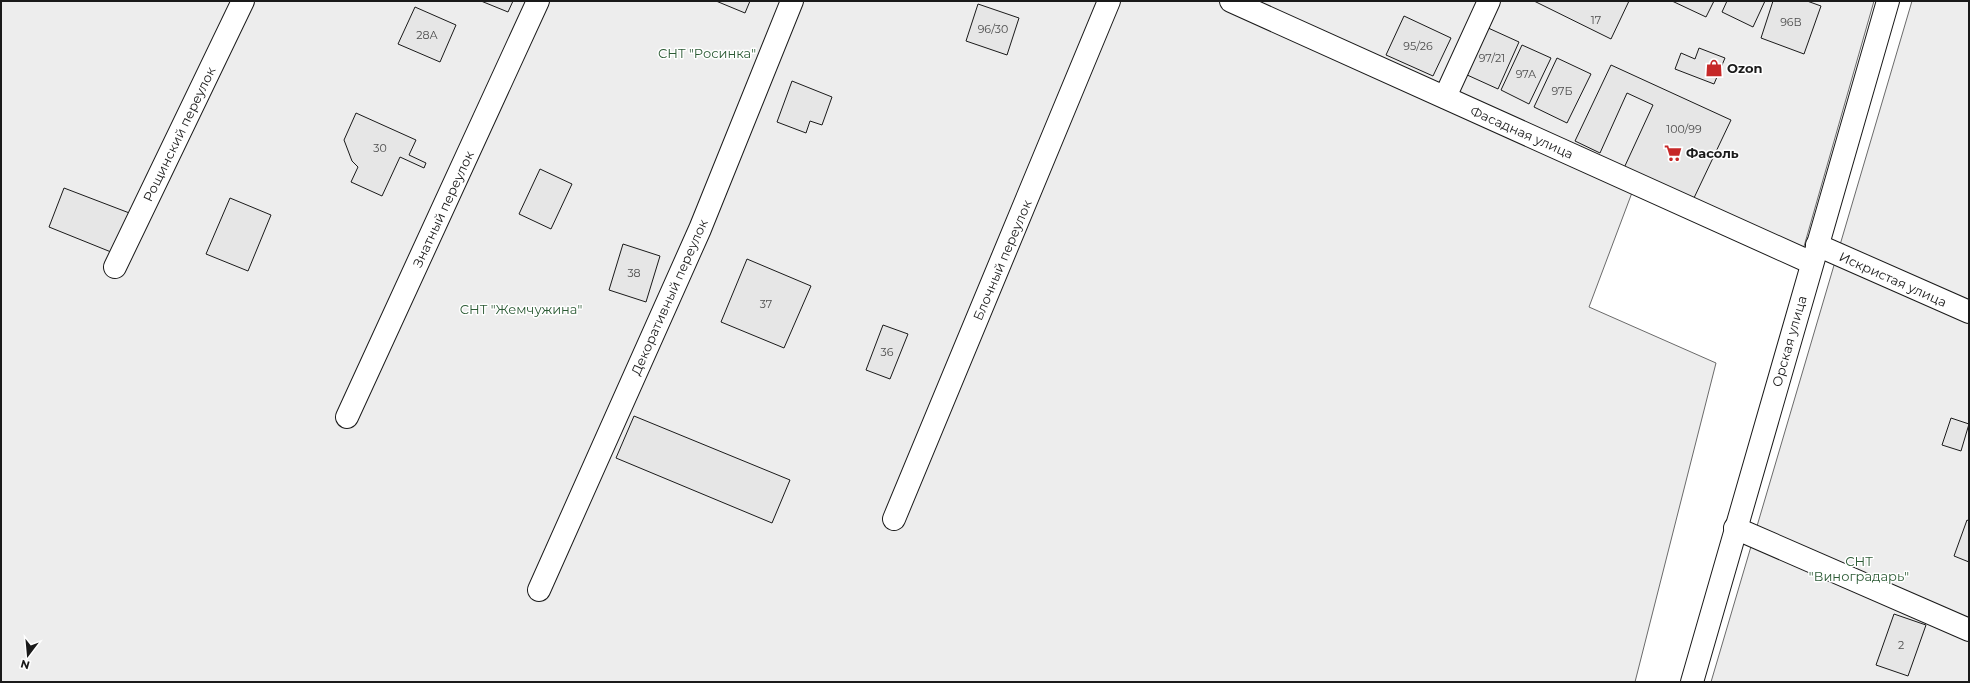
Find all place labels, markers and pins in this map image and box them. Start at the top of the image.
shop icon: Ozon [1704,58,1724,78]
place label: Ozon [1727,60,1762,76]
supermarket icon: Фасоль [1663,143,1683,163]
place label: Фасоль [1686,145,1739,161]

